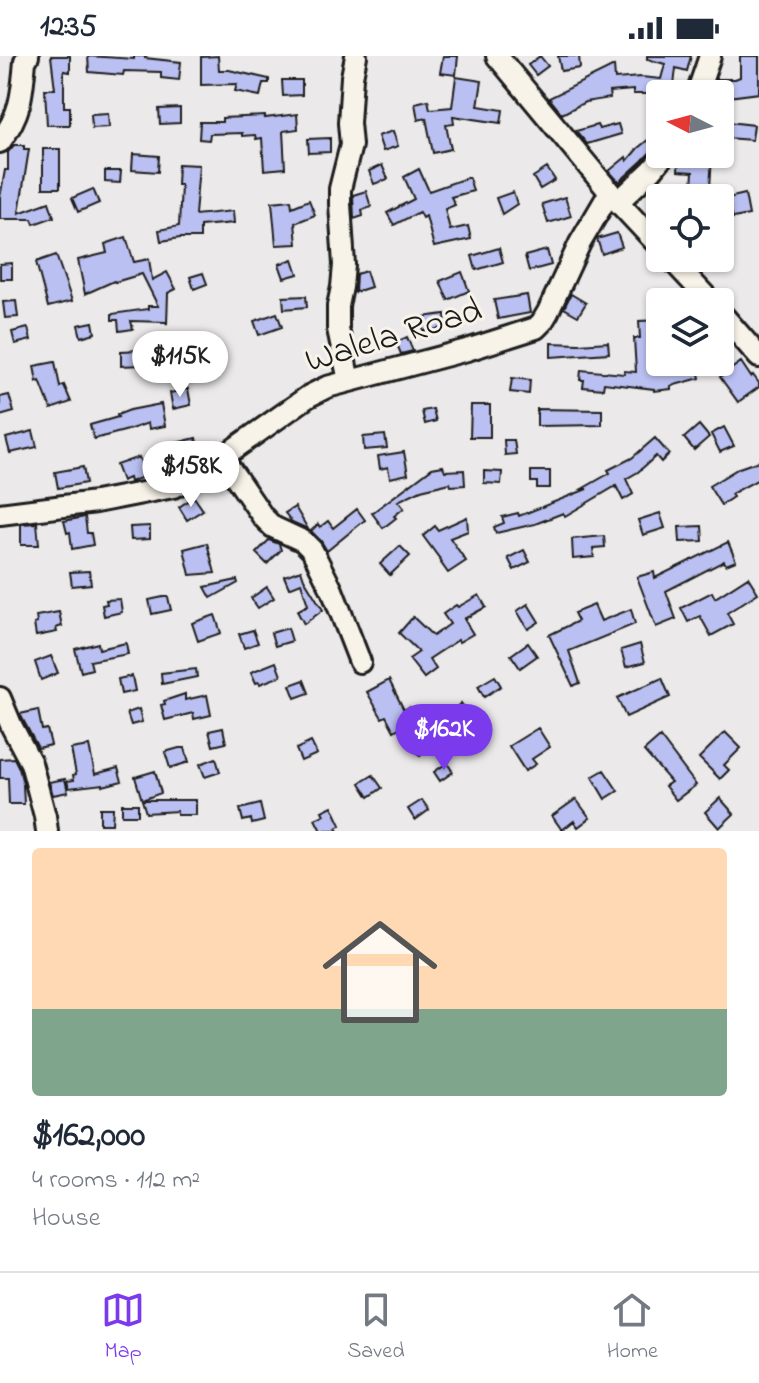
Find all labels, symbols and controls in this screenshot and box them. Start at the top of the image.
text: 12:35 [40,6,97,50]
north arrow [646,80,734,168]
map controls [646,80,734,376]
button: locate [646,184,734,272]
street label: Walela Road [299,285,489,389]
button: layers [646,288,734,376]
pin: $115K [124,331,236,399]
text: $115K [150,338,210,376]
pin: $158K [135,441,247,509]
text: $158K [160,448,222,486]
pin: $162K [388,704,500,772]
text: $162K [414,711,474,749]
icon: home [308,900,452,1044]
text: $162,000 [32,1112,145,1162]
text: 4 rooms · 112 m² [32,1162,200,1200]
text: House [32,1200,100,1238]
tab: Map [101,1288,145,1368]
tab: Saved [347,1288,405,1368]
tab: Home [607,1288,658,1368]

